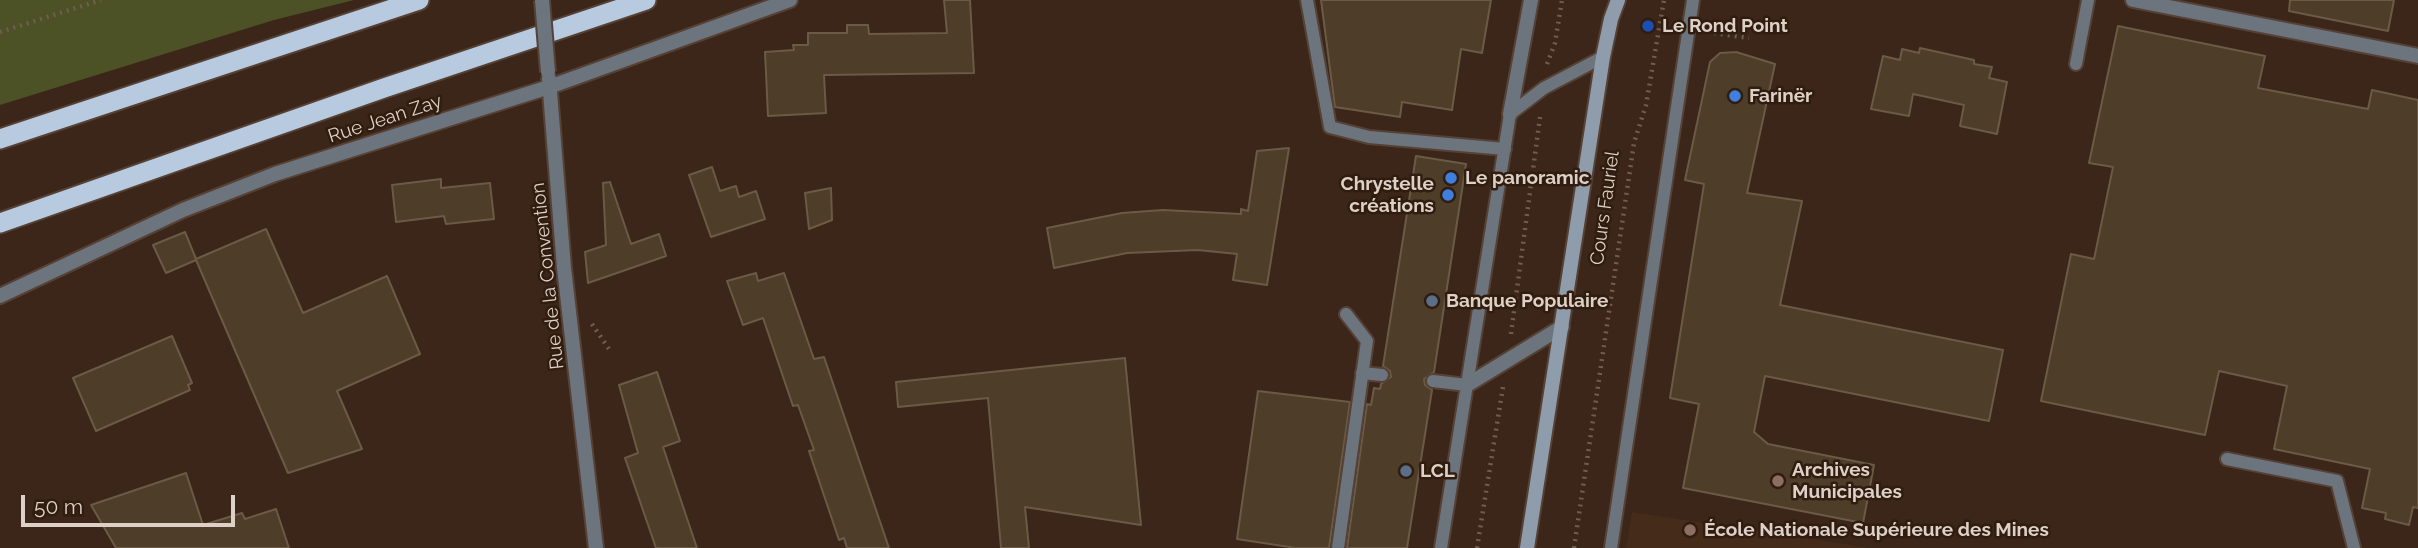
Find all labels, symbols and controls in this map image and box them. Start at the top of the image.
place label: Le Rond Point [1662,15,1788,37]
marker: Le Rond Point [1640,18,1656,34]
place label: Farinër [1749,85,1812,107]
marker: Farinër [1727,88,1743,104]
street label: Rue Jean Zay [325,90,445,148]
street label: Cours Fauriel [1586,149,1624,267]
place label: Le panoramic [1465,167,1589,189]
marker: Le panoramic [1443,170,1459,186]
place label: Chrystelle créations [1341,173,1434,217]
street label: Rue de la Convention [527,181,569,371]
marker: Chrystelle créations [1440,187,1456,203]
place label: Banque Populaire [1446,290,1608,312]
marker: Banque Populaire [1424,293,1440,309]
place label: Archives Municipales [1792,459,1902,503]
place label: LCL [1420,460,1455,482]
marker: LCL [1398,463,1414,479]
marker: Archives Municipales [1770,473,1786,489]
scale bar [24,482,238,526]
text: 50 m [34,494,83,519]
place label: École Nationale Supérieure des Mines [1704,519,2049,541]
marker: École Nationale Supérieure des Mines [1682,522,1698,538]

